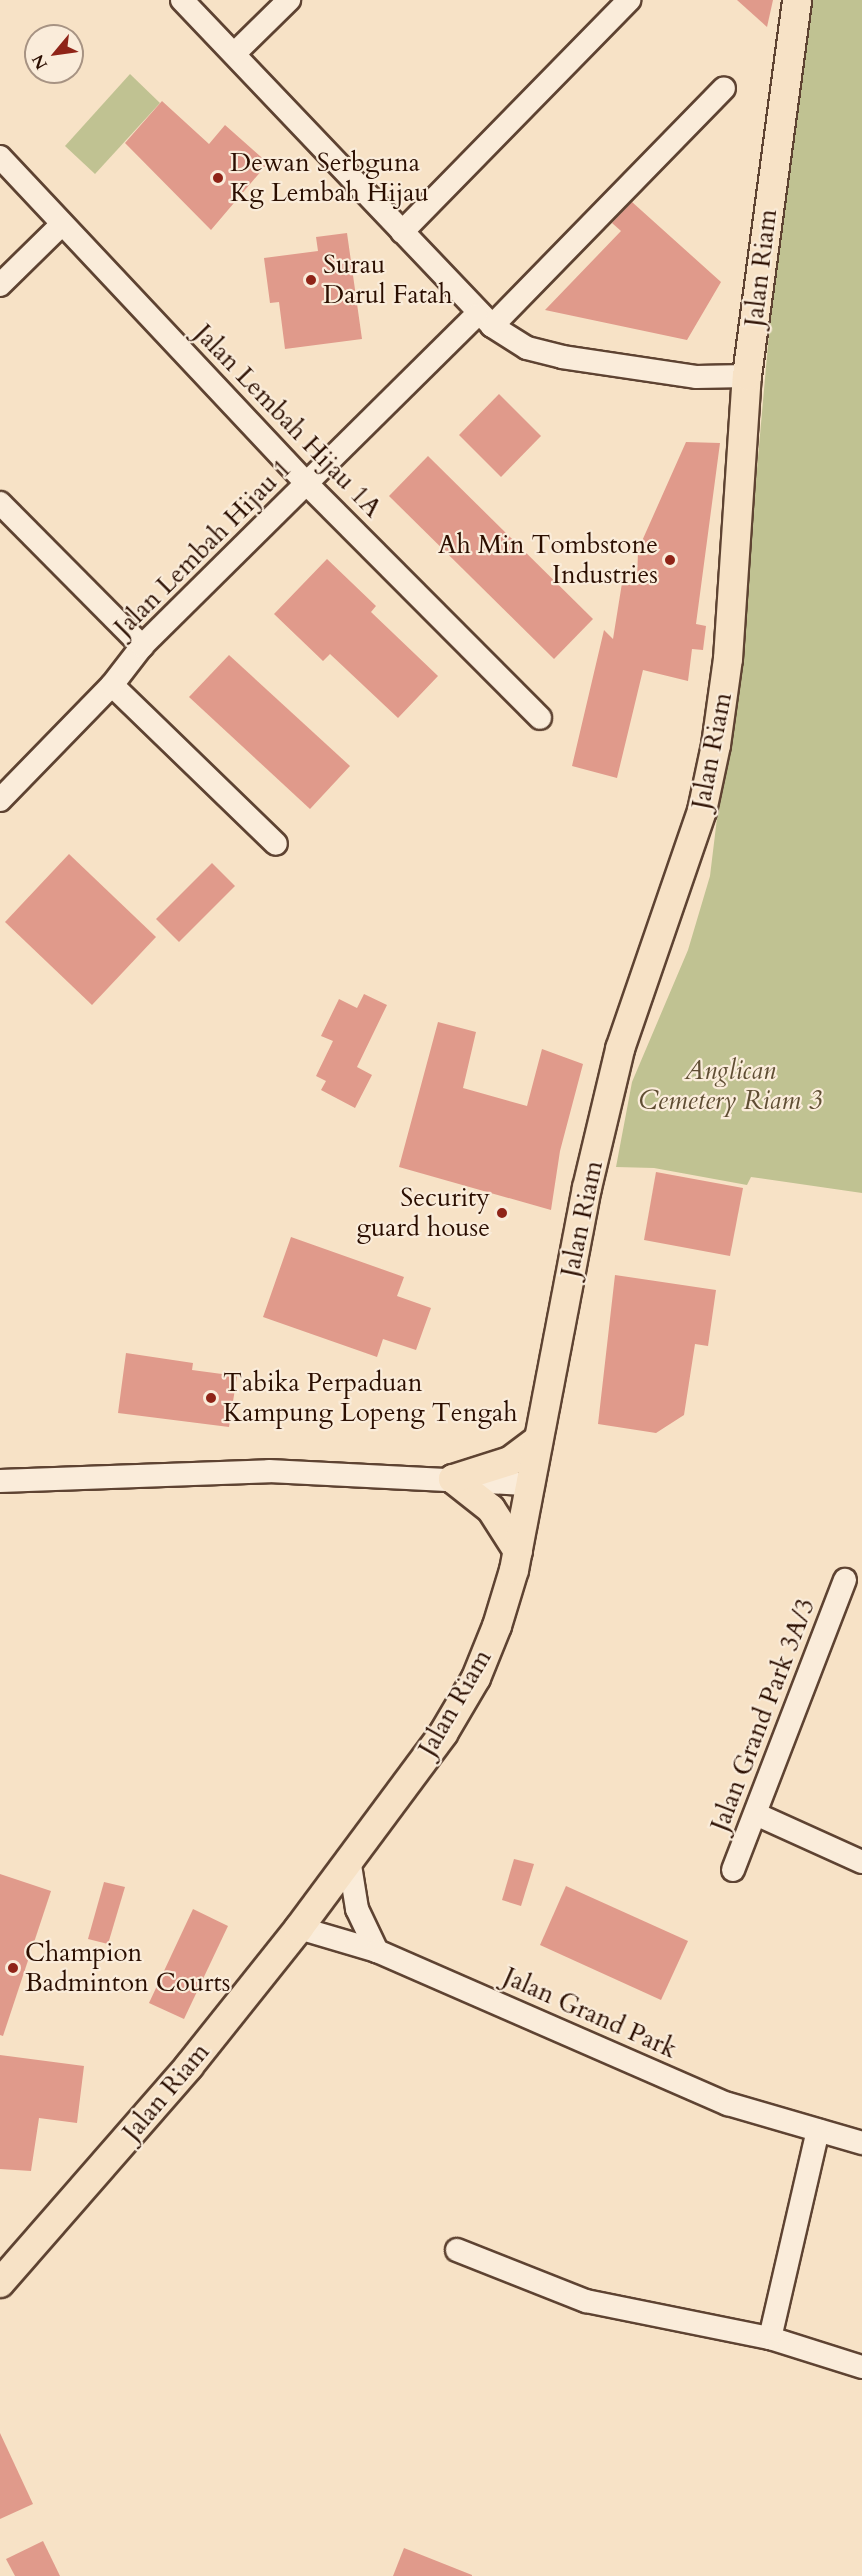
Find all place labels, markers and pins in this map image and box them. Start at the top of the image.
place label: Dewan Serbguna Kg Lembah Hijau [230,147,429,208]
marker: Dewan Serbguna Kg Lembah Hijau [211,171,225,185]
place label: Surau Darul Fatah [323,249,452,310]
marker: Surau Darul Fatah [304,273,318,287]
place label: Ah Min Tombstone Industries [438,529,658,590]
marker: Ah Min Tombstone Industries [663,553,677,567]
place label: Security guard house [357,1182,490,1244]
marker: Security guard house [495,1206,509,1220]
place label: Tabika Perpaduan Kampung Lopeng Tengah [223,1367,518,1428]
marker: Tabika Perpaduan Kampung Lopeng Tengah [204,1391,218,1405]
place label: Champion Badminton Courts [25,1937,230,1998]
marker: Champion Badminton Courts [6,1961,20,1975]

